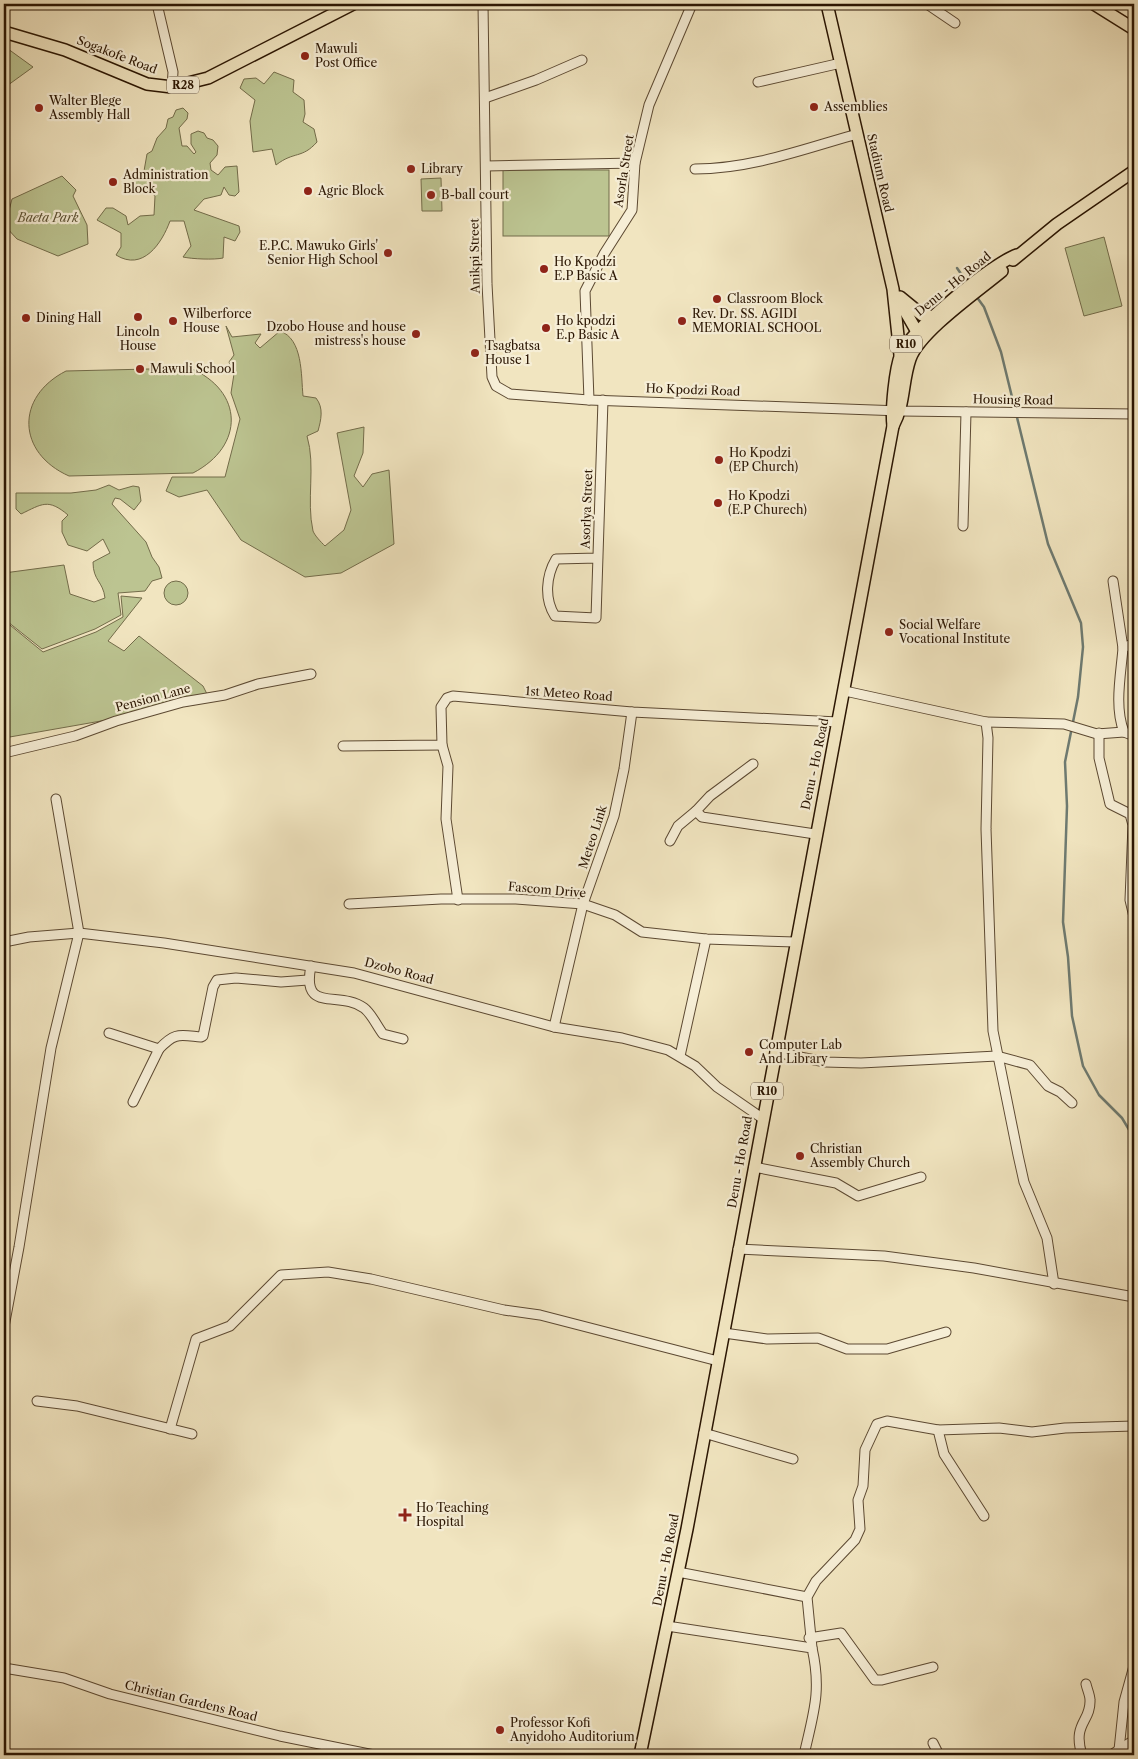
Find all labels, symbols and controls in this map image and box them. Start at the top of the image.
street label: Sogakofe Road [75,32,160,77]
place label: Mawuli Post Office [315,41,377,70]
marker: Mawuli Post Office [299,50,311,62]
road number: R28 [167,76,199,94]
place label: Walter Blege Assembly Hall [48,93,131,122]
place label: Assemblies [823,99,888,114]
marker: Assemblies [808,101,820,113]
marker: Walter Blege Assembly Hall [33,102,45,114]
street label: Stadium Road [864,132,897,214]
street label: Asorla Street [610,133,637,209]
place label: Library [421,161,463,176]
marker: Library [405,163,417,175]
place label: Administration Block [122,167,209,196]
marker: Administration Block [107,176,119,188]
place label: Agric Block [317,183,385,198]
marker: Agric Block [302,185,314,197]
place label: B-ball court [441,187,510,202]
marker: B-ball court [425,189,437,201]
park label: Baeta Park [17,210,79,225]
street label: Anikpi Street [466,218,483,295]
place label: E.P.C. Mawuko Girls' Senior High School [259,238,378,267]
marker: E.P.C. Mawuko Girls' Senior High School [382,247,394,259]
street label: Denu - Ho Road [912,248,994,319]
place label: Ho Kpodzi E.P Basic A [554,254,619,283]
marker: Ho Kpodzi E.P Basic A [538,263,550,275]
place label: Classroom Block [727,291,824,306]
marker: Classroom Block [711,293,723,305]
place label: Wilberforce House [182,306,252,335]
place label: Rev. Dr. SS. AGIDI MEMORIAL SCHOOL [692,306,822,335]
place label: Dining Hall [36,310,102,325]
marker: Lincoln House [132,311,144,323]
marker: Dining Hall [20,312,32,324]
place label: Ho kpodzi E.p Basic A [556,313,621,342]
marker: Wilberforce House [167,315,179,327]
marker: Rev. Dr. SS. AGIDI MEMORIAL SCHOOL [676,315,688,327]
place label: Dzobo House and house mistress's house [266,319,406,348]
marker: Ho kpodzi E.p Basic A [540,322,552,334]
place label: Lincoln House [116,324,160,353]
marker: Dzobo House and house mistress's house [410,328,422,340]
road number: R10 [890,336,922,352]
place label: Tsagbatsa House 1 [485,338,541,367]
marker: Tsagbatsa House 1 [469,347,481,359]
place label: Mawuli School [150,361,235,376]
marker: Mawuli School [134,363,146,375]
street label: Ho Kpodzi Road [645,380,741,399]
street label: Housing Road [973,391,1054,408]
place label: Ho Kpodzi (EP Church) [729,445,798,474]
marker: Ho Kpodzi (EP Church) [713,454,725,466]
street label: Asorlya Street [578,468,595,550]
place label: Ho Kpodzi (E.P Churech) [728,488,807,517]
marker: Ho Kpodzi (E.P Churech) [712,497,724,509]
place label: Social Welfare Vocational Institute [898,617,1010,646]
marker: Social Welfare Vocational Institute [883,626,895,638]
street label: Pension Lane [114,680,192,715]
street label: 1st Meteo Road [525,683,614,704]
street label: Denu - Ho Road [797,716,832,811]
street label: Meteo Link [575,802,610,871]
street label: Fascom Drive [507,879,587,900]
street label: Dzobo Road [363,954,436,987]
place label: Computer Lab And Library [758,1037,842,1066]
marker: Computer Lab And Library [743,1046,755,1058]
road number: R10 [751,1082,783,1100]
street label: Denu - Ho Road [724,1114,755,1209]
place label: Christian Assembly Church [809,1141,911,1170]
marker: Christian Assembly Church [794,1150,806,1162]
place label: Ho Teaching Hospital [416,1500,489,1529]
marker: Ho Teaching Hospital [398,1508,412,1522]
street label: Denu - Ho Road [649,1512,682,1607]
street label: Christian Gardens Road [123,1677,260,1724]
place label: Professor Kofi Anyidoho Auditorium [509,1715,635,1744]
marker: Professor Kofi Anyidoho Auditorium [494,1724,506,1736]

